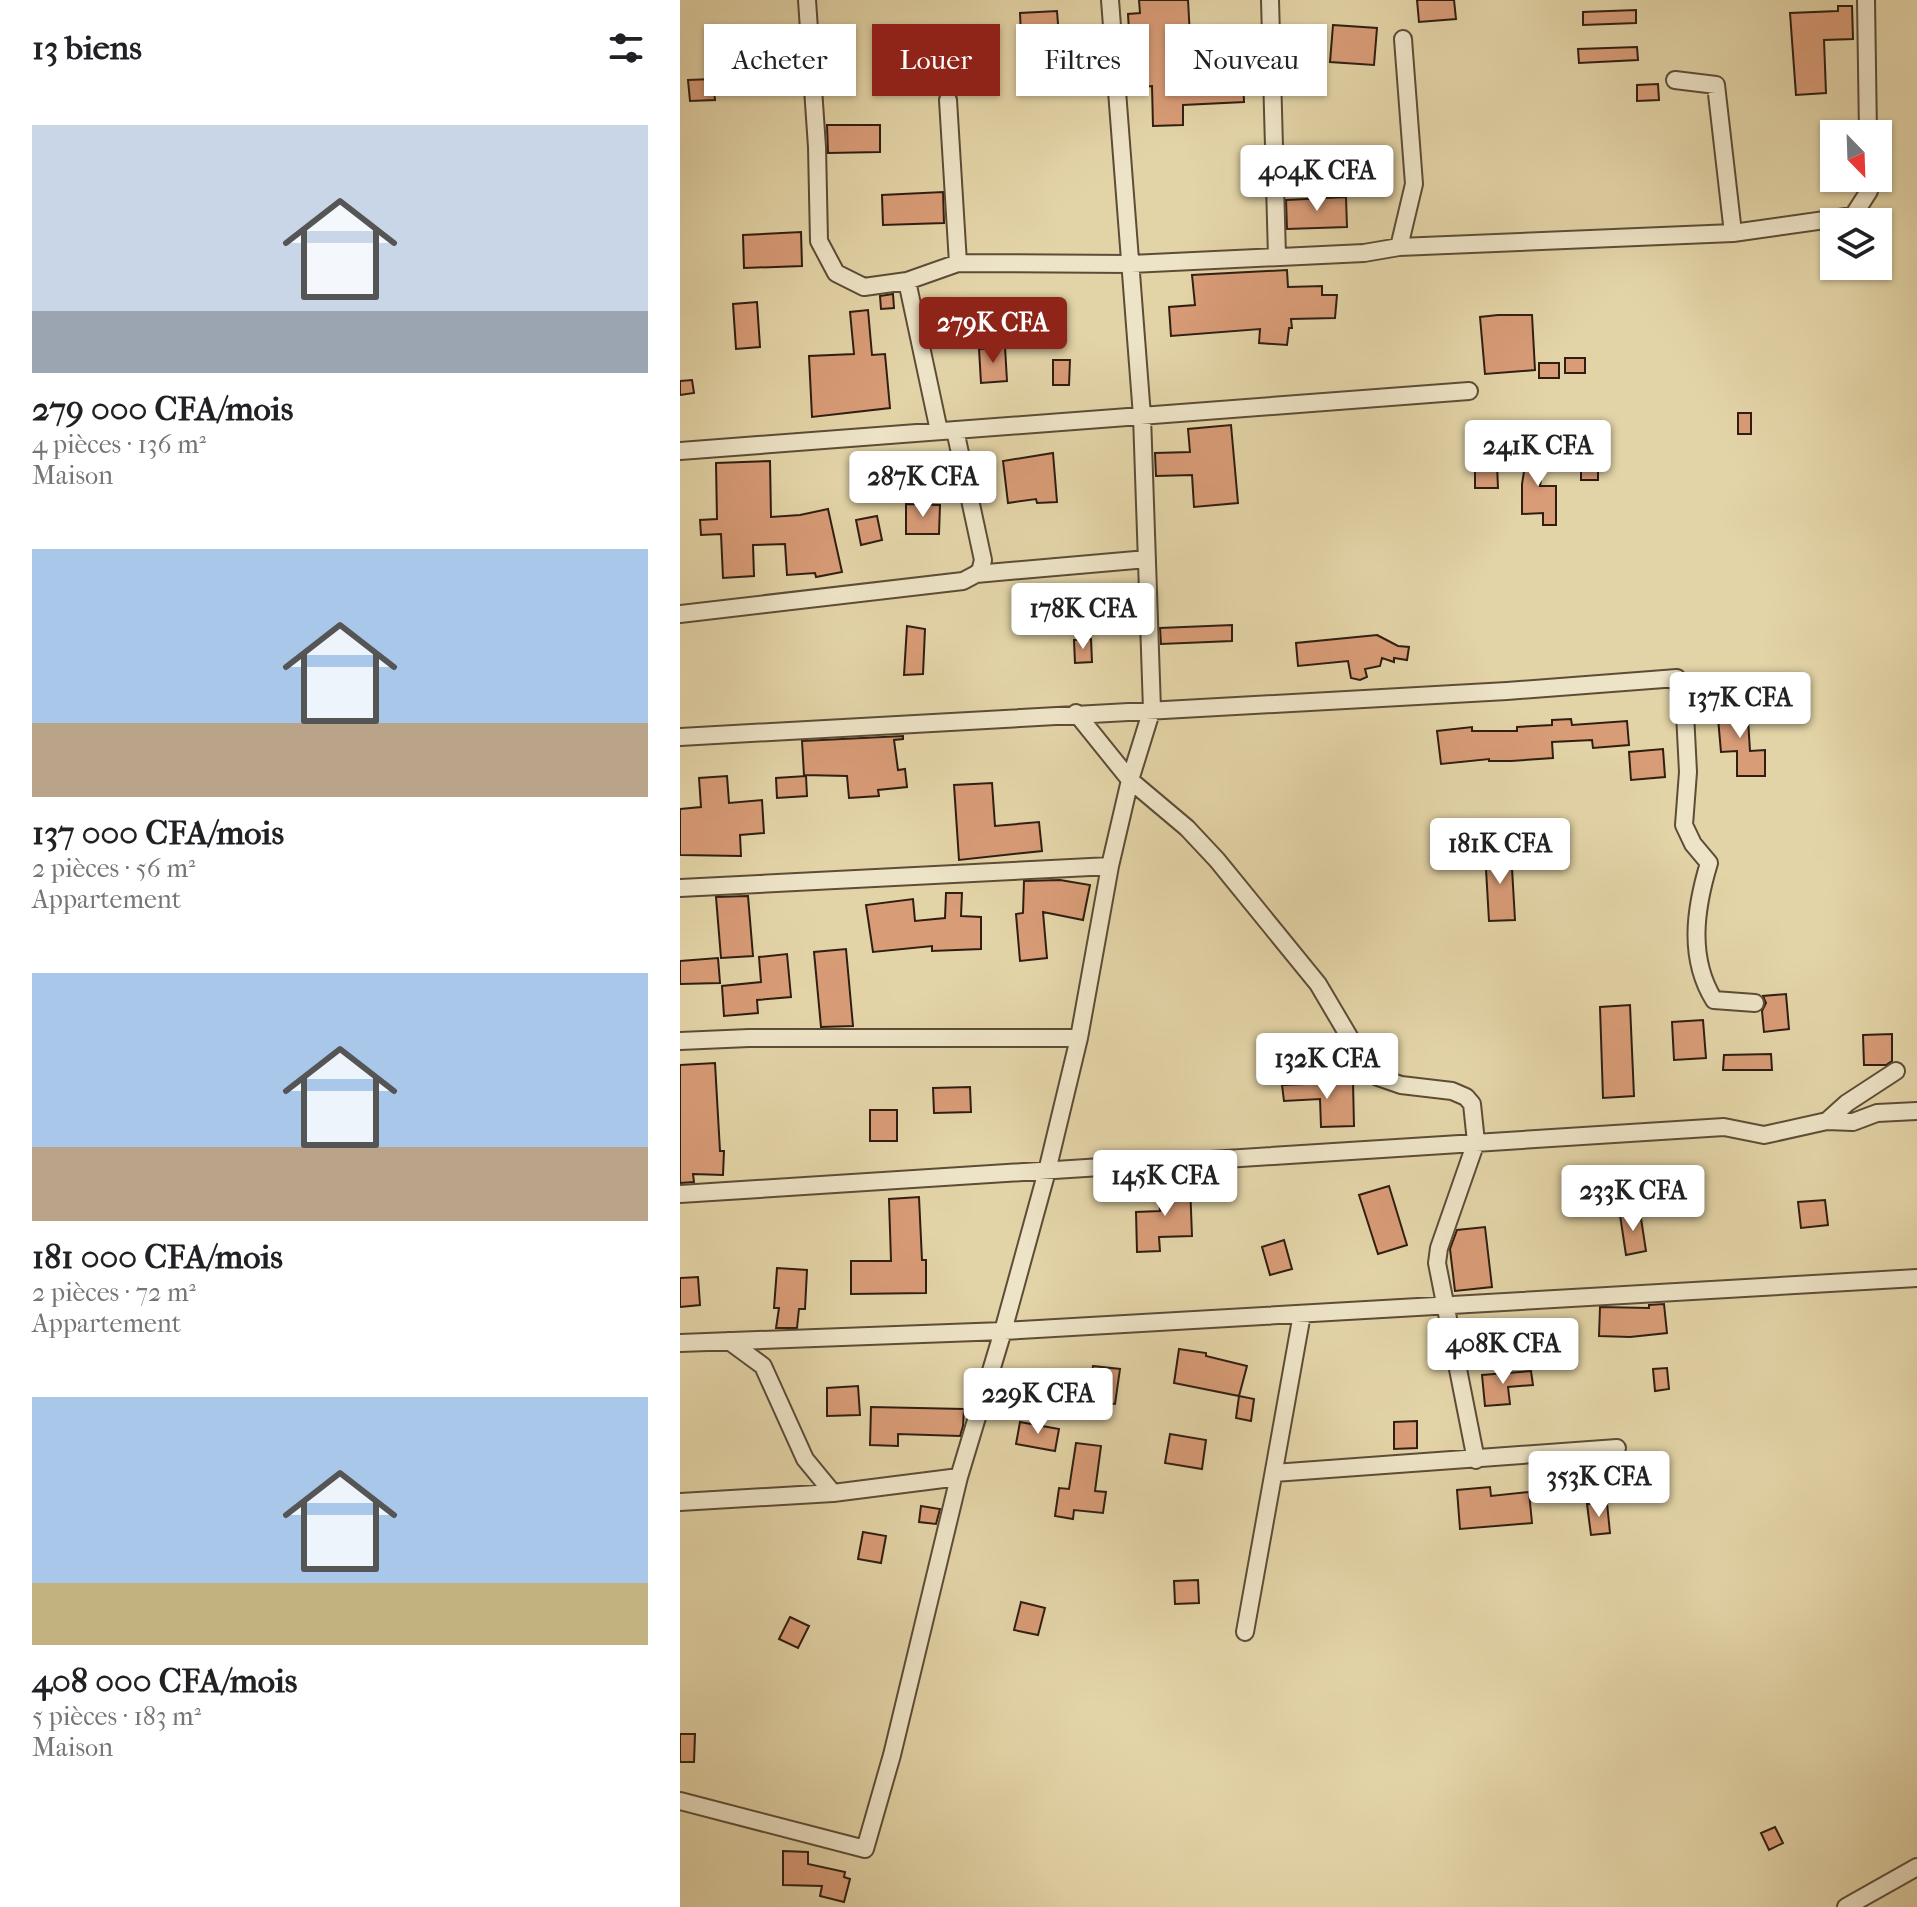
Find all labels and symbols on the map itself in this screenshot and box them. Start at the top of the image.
north arrow [1820,120,1892,192]
pin: 404K CFA [1234,145,1400,213]
pin: 279K CFA [910,297,1076,365]
pin: 241K CFA [1455,420,1621,488]
pin: 287K CFA [840,451,1006,519]
pin: 178K CFA [1000,583,1166,651]
pin: 137K CFA [1657,672,1823,740]
pin: 181K CFA [1417,818,1583,886]
pin: 132K CFA [1244,1033,1410,1101]
pin: 145K CFA [1082,1150,1248,1218]
pin: 233K CFA [1550,1165,1716,1233]
pin: 408K CFA [1420,1318,1586,1386]
pin: 229K CFA [955,1368,1121,1436]
pin: 353K CFA [1516,1451,1682,1519]

